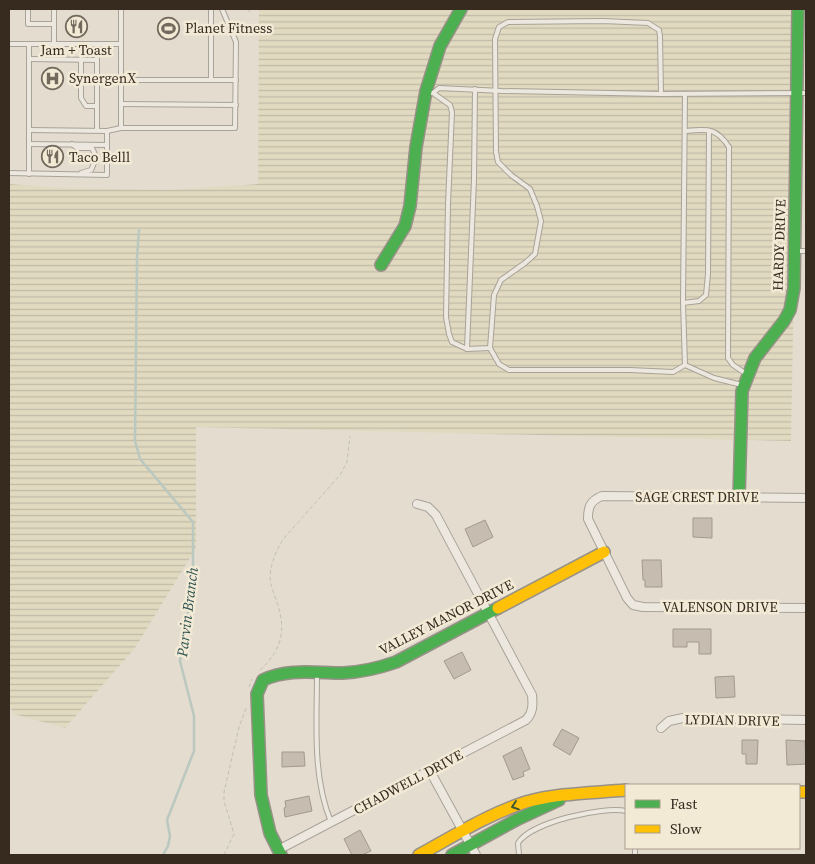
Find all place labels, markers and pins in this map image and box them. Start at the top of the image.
restaurant icon: Jam + Toast [64,15,88,39]
sports icon: Planet Fitness [157,16,181,40]
place label: Planet Fitness [185,18,272,38]
place label: Jam + Toast [39,40,112,60]
hospital icon: SynergenX [41,66,65,90]
place label: SynergenX [69,68,136,88]
restaurant icon: Taco Belll [41,145,65,169]
place label: Taco Belll [69,147,130,167]

